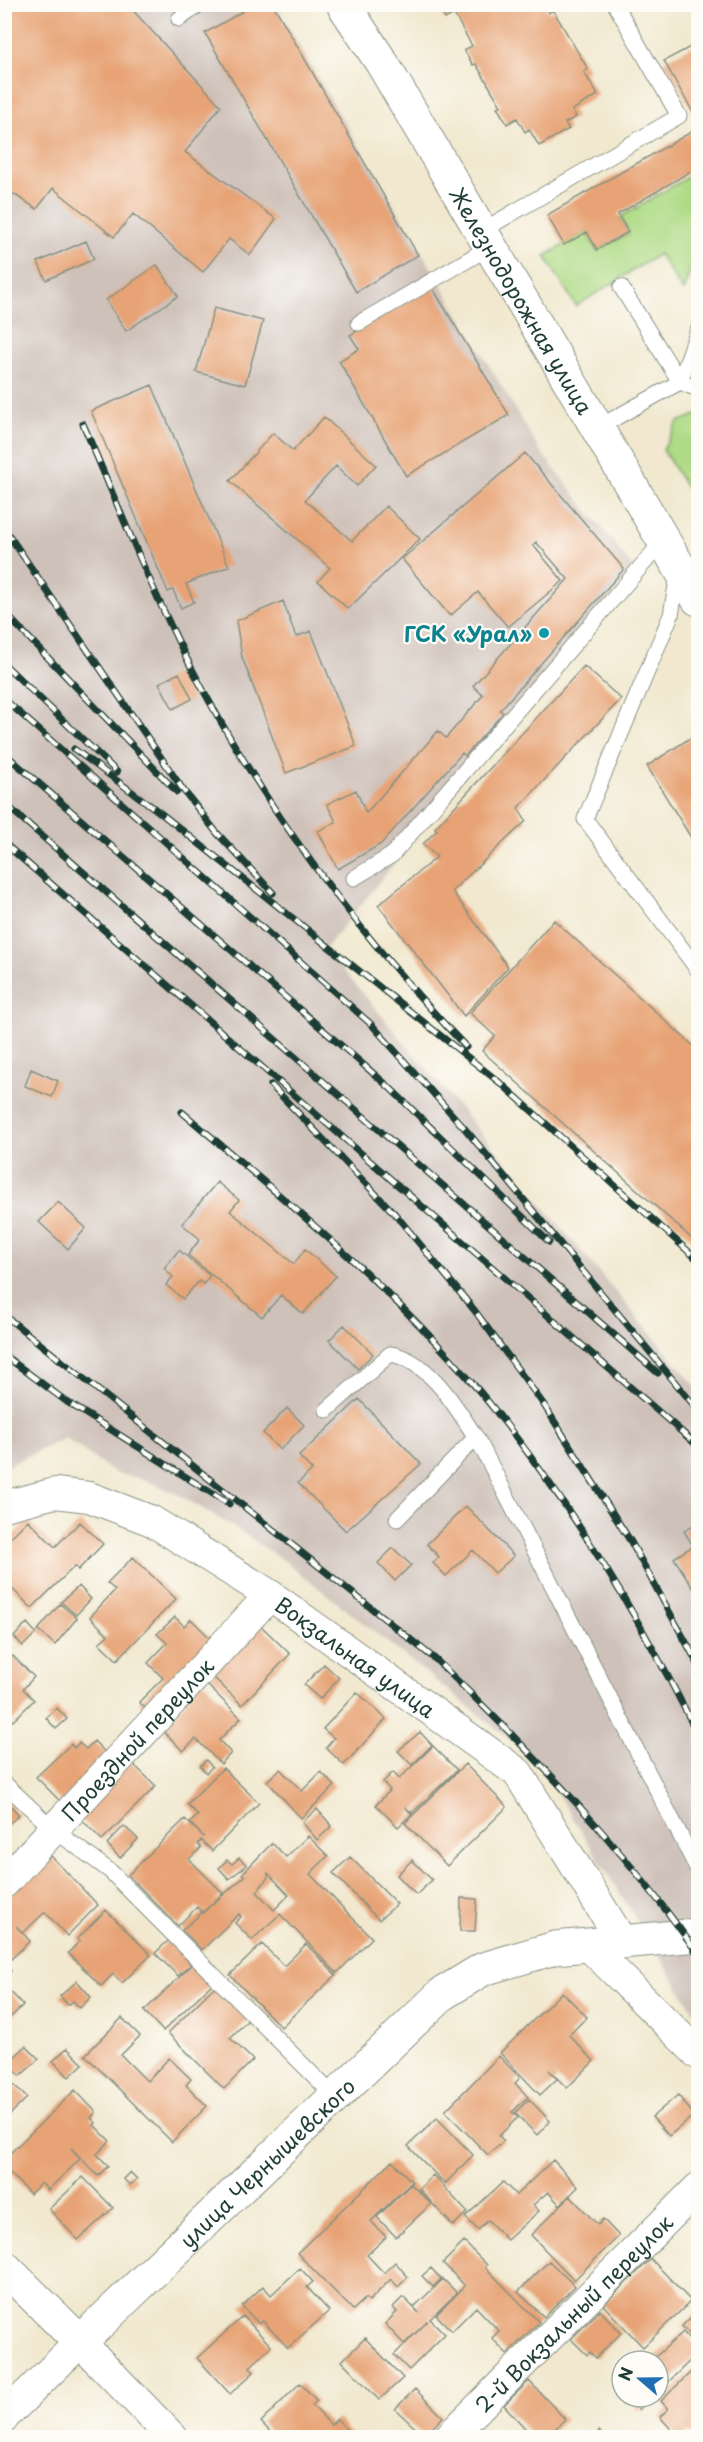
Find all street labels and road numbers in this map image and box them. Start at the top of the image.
street label: Железнодорожная улица [442,180,602,421]
street label: Вокзальная улица [269,1588,443,1725]
street label: Проездной переулок [53,1650,221,1828]
street label: улица Чернышевского [172,2070,362,2255]
street label: 2-й Вокзальный переулок [467,2206,680,2419]

